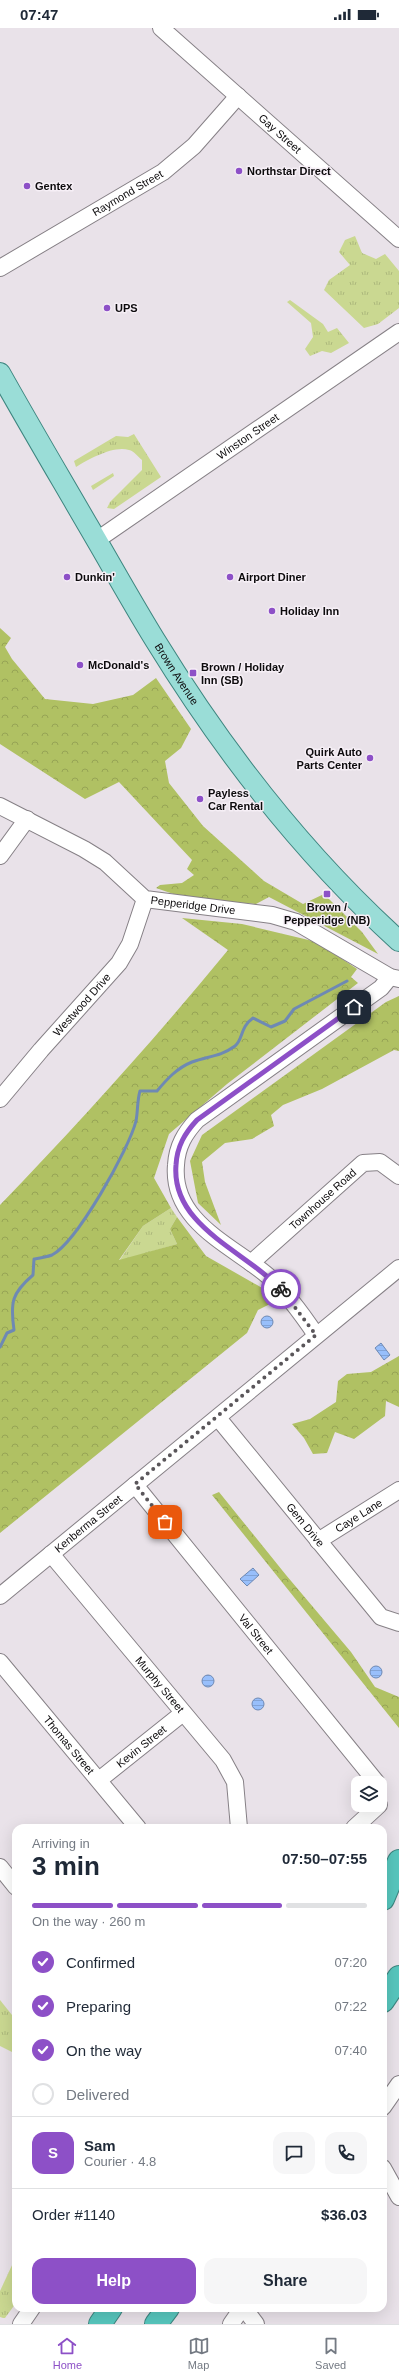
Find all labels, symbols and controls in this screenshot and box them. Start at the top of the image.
text: 07:47 [20,6,58,23]
street label: Gay Street [256,112,304,155]
place label: Northstar Direct [247,165,331,177]
marker: Northstar Direct [234,166,244,176]
street label: Raymond Street [90,168,165,218]
place label: Gentex [35,180,73,192]
marker: Gentex [22,181,32,191]
place label: UPS [115,302,138,314]
marker: UPS [102,303,112,313]
street label: Winston Street [215,411,281,462]
place label: Dunkin' [75,571,115,583]
place label: Airport Diner [238,571,307,583]
marker: Dunkin' [62,572,72,582]
marker: Airport Diner [225,572,235,582]
place label: Holiday Inn [280,605,340,617]
marker: Holiday Inn [267,606,277,616]
street label: Brown Avenue [152,641,201,707]
place label: McDonald's [88,659,149,671]
marker: McDonald's [75,660,85,670]
place label: Brown / Holiday Inn (SB) [201,661,285,686]
marker: Brown / Holiday Inn (SB) [188,668,198,678]
place label: Quirk Auto Parts Center [297,746,363,771]
marker: Quirk Auto Parts Center [365,753,375,763]
place label: Payless Car Rental [208,787,263,812]
marker: Payless Car Rental [195,794,205,804]
marker: Brown / Pepperidge (NB) [322,889,332,899]
street label: Pepperidge Drive [150,894,236,916]
place label: Brown / Pepperidge (NB) [284,901,370,926]
street label: Westwood Drive [51,971,113,1038]
pin [337,990,371,1024]
icon: home [343,996,365,1018]
street label: Townhouse Road [287,1166,358,1232]
courier [261,1269,301,1309]
icon: bike [270,1278,292,1300]
street label: Kenberma Street [52,1493,124,1555]
street label: Caye Lane [333,1496,384,1535]
street label: Gem Drive [284,1501,327,1549]
pin [148,1505,182,1539]
icon: bag [154,1511,176,1533]
street label: Val Street [236,1612,276,1656]
street label: Murphy Street [133,1654,187,1715]
street label: Thomas Street [41,1713,97,1777]
street label: Kevin Street [114,1723,168,1770]
map controls [351,1776,387,1812]
button: layers [351,1776,387,1812]
text: Arriving in [32,1836,90,1851]
text: 07:50–07:55 [282,1850,367,1867]
text: 3 min [32,1851,100,1881]
text: On the way · 260 m [32,1914,145,1929]
icon: check [32,1951,54,1973]
text: Confirmed [66,1954,135,1971]
text: 07:20 [334,1955,367,1970]
icon: check [32,1995,54,2017]
text: Preparing [66,1998,131,2015]
text: 07:22 [334,1999,367,2014]
icon: check [32,2039,54,2061]
text: On the way [66,2042,142,2059]
text: 07:40 [334,2043,367,2058]
text: Delivered [66,2086,129,2103]
button: chat [273,2132,315,2174]
button: phone [325,2132,367,2174]
text: Sam [84,2137,116,2154]
text: S [48,2144,58,2161]
text: Courier · 4.8 [84,2154,156,2169]
text: Order #1140 [32,2206,115,2223]
text: $36.03 [321,2206,367,2223]
button: Help [32,2258,196,2304]
button: Share [204,2258,367,2304]
tab: Home [53,2335,82,2371]
tab: Map [188,2335,210,2371]
tab: Saved [315,2335,346,2371]

